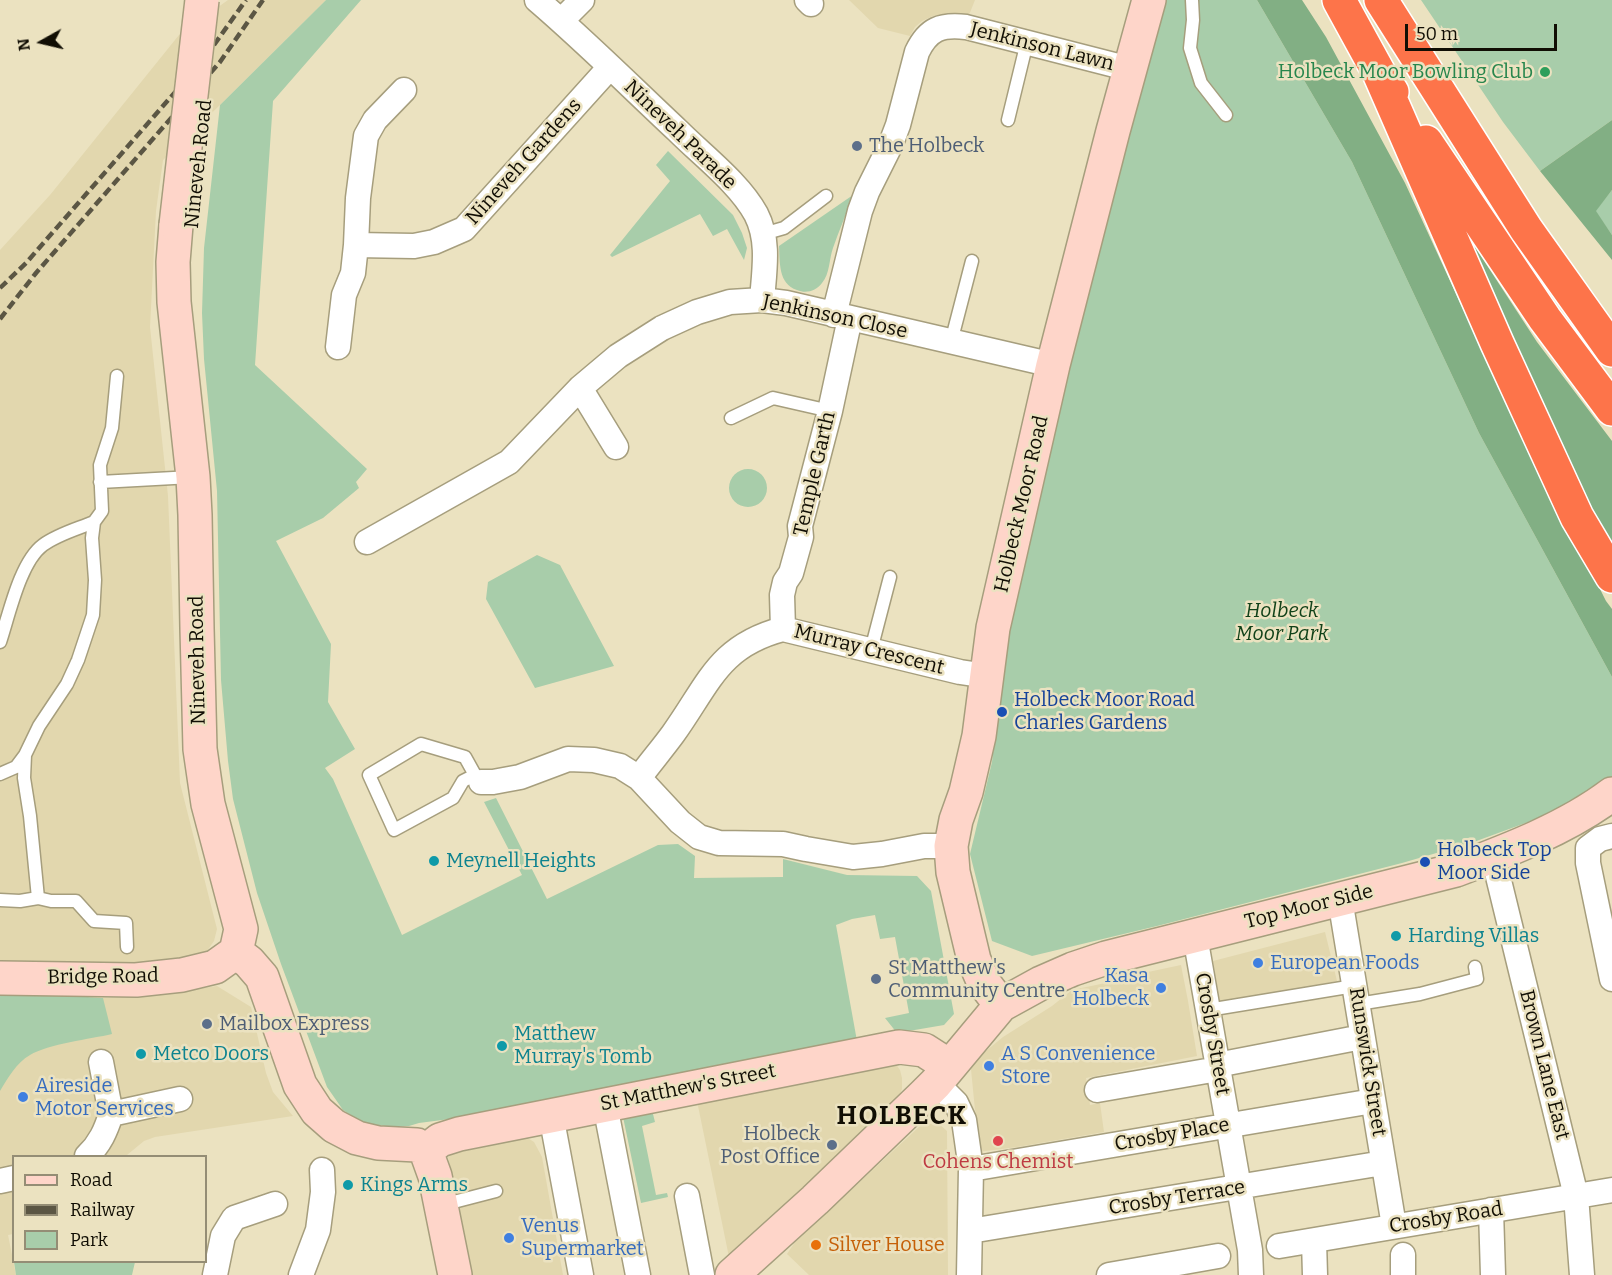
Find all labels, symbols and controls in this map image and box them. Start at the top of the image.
north arrow [12,12,72,72]
scale bar [1408,12,1560,50]
street label: Jenkinson Lawn [968,18,1116,76]
text: 50 m [1416,23,1458,45]
text: N [13,37,34,52]
place label: Holbeck Moor Bowling Club [1278,60,1533,84]
marker: Holbeck Moor Bowling Club [1538,65,1552,79]
street label: Nineveh Parade [619,75,741,195]
street label: Nineveh Gardens [461,94,587,230]
street label: Nineveh Road [180,98,218,230]
place label: The Holbeck [869,134,984,158]
marker: The Holbeck [850,139,864,153]
street label: Jenkinson Close [760,290,910,344]
street label: Temple Garth [789,409,841,539]
street label: Holbeck Moor Road [990,413,1054,595]
street label: Nineveh Road [185,595,211,725]
park label: Holbeck Moor Park [1235,599,1329,646]
street label: Murray Crescent [791,620,947,680]
place label: Holbeck Moor Road Charles Gardens [1014,688,1195,735]
marker: Holbeck Moor Road Charles Gardens [995,705,1009,719]
place label: Holbeck Top Moor Side [1437,838,1552,885]
place label: Meynell Heights [446,849,596,873]
marker: Meynell Heights [427,854,441,868]
marker: Holbeck Top Moor Side [1418,855,1432,869]
street label: Top Moor Side [1242,879,1376,935]
place label: Harding Villas [1408,924,1539,948]
marker: Harding Villas [1389,929,1403,943]
place label: European Foods [1270,951,1420,975]
place label: St Matthew's Community Centre [888,956,1065,1003]
marker: European Foods [1251,956,1265,970]
street label: Bridge Road [47,964,159,990]
place label: Kasa Holbeck [1072,964,1149,1011]
street label: Crosby Street [1189,971,1235,1097]
marker: St Matthew's Community Centre [869,972,883,986]
marker: Kasa Holbeck [1154,981,1168,995]
street label: Runswick Street [1343,986,1391,1138]
street label: Brown Lane East [1514,988,1574,1142]
place label: Mailbox Express [219,1012,370,1036]
marker: Mailbox Express [200,1017,214,1031]
place label: Matthew Murray's Tomb [514,1022,652,1069]
marker: Matthew Murray's Tomb [495,1039,509,1053]
place label: Metco Doors [153,1042,269,1066]
place label: A S Convenience Store [1001,1042,1155,1089]
marker: Metco Doors [134,1047,148,1061]
street label: St Matthew's Street [598,1059,778,1117]
marker: A S Convenience Store [982,1059,996,1073]
place label: Aireside Motor Services [35,1074,174,1121]
marker: Aireside Motor Services [16,1090,30,1104]
district label: HOLBECK [836,1101,968,1133]
street label: Crosby Place [1113,1113,1231,1157]
place label: Holbeck Post Office [720,1122,820,1169]
marker: Cohens Chemist [991,1134,1005,1148]
marker: Holbeck Post Office [825,1138,839,1152]
place label: Cohens Chemist [923,1150,1073,1174]
legend [12,1155,207,1263]
text: Road [70,1169,112,1191]
place label: Kings Arms [360,1173,468,1197]
street label: Crosby Terrace [1107,1175,1247,1221]
marker: Kings Arms [341,1178,355,1192]
street label: Crosby Road [1388,1197,1504,1239]
text: Railway [70,1199,134,1221]
place label: Venus Supermarket [521,1214,644,1261]
text: Park [70,1229,108,1251]
marker: Venus Supermarket [502,1231,516,1245]
place label: Silver House [828,1233,945,1257]
marker: Silver House [809,1238,823,1252]

